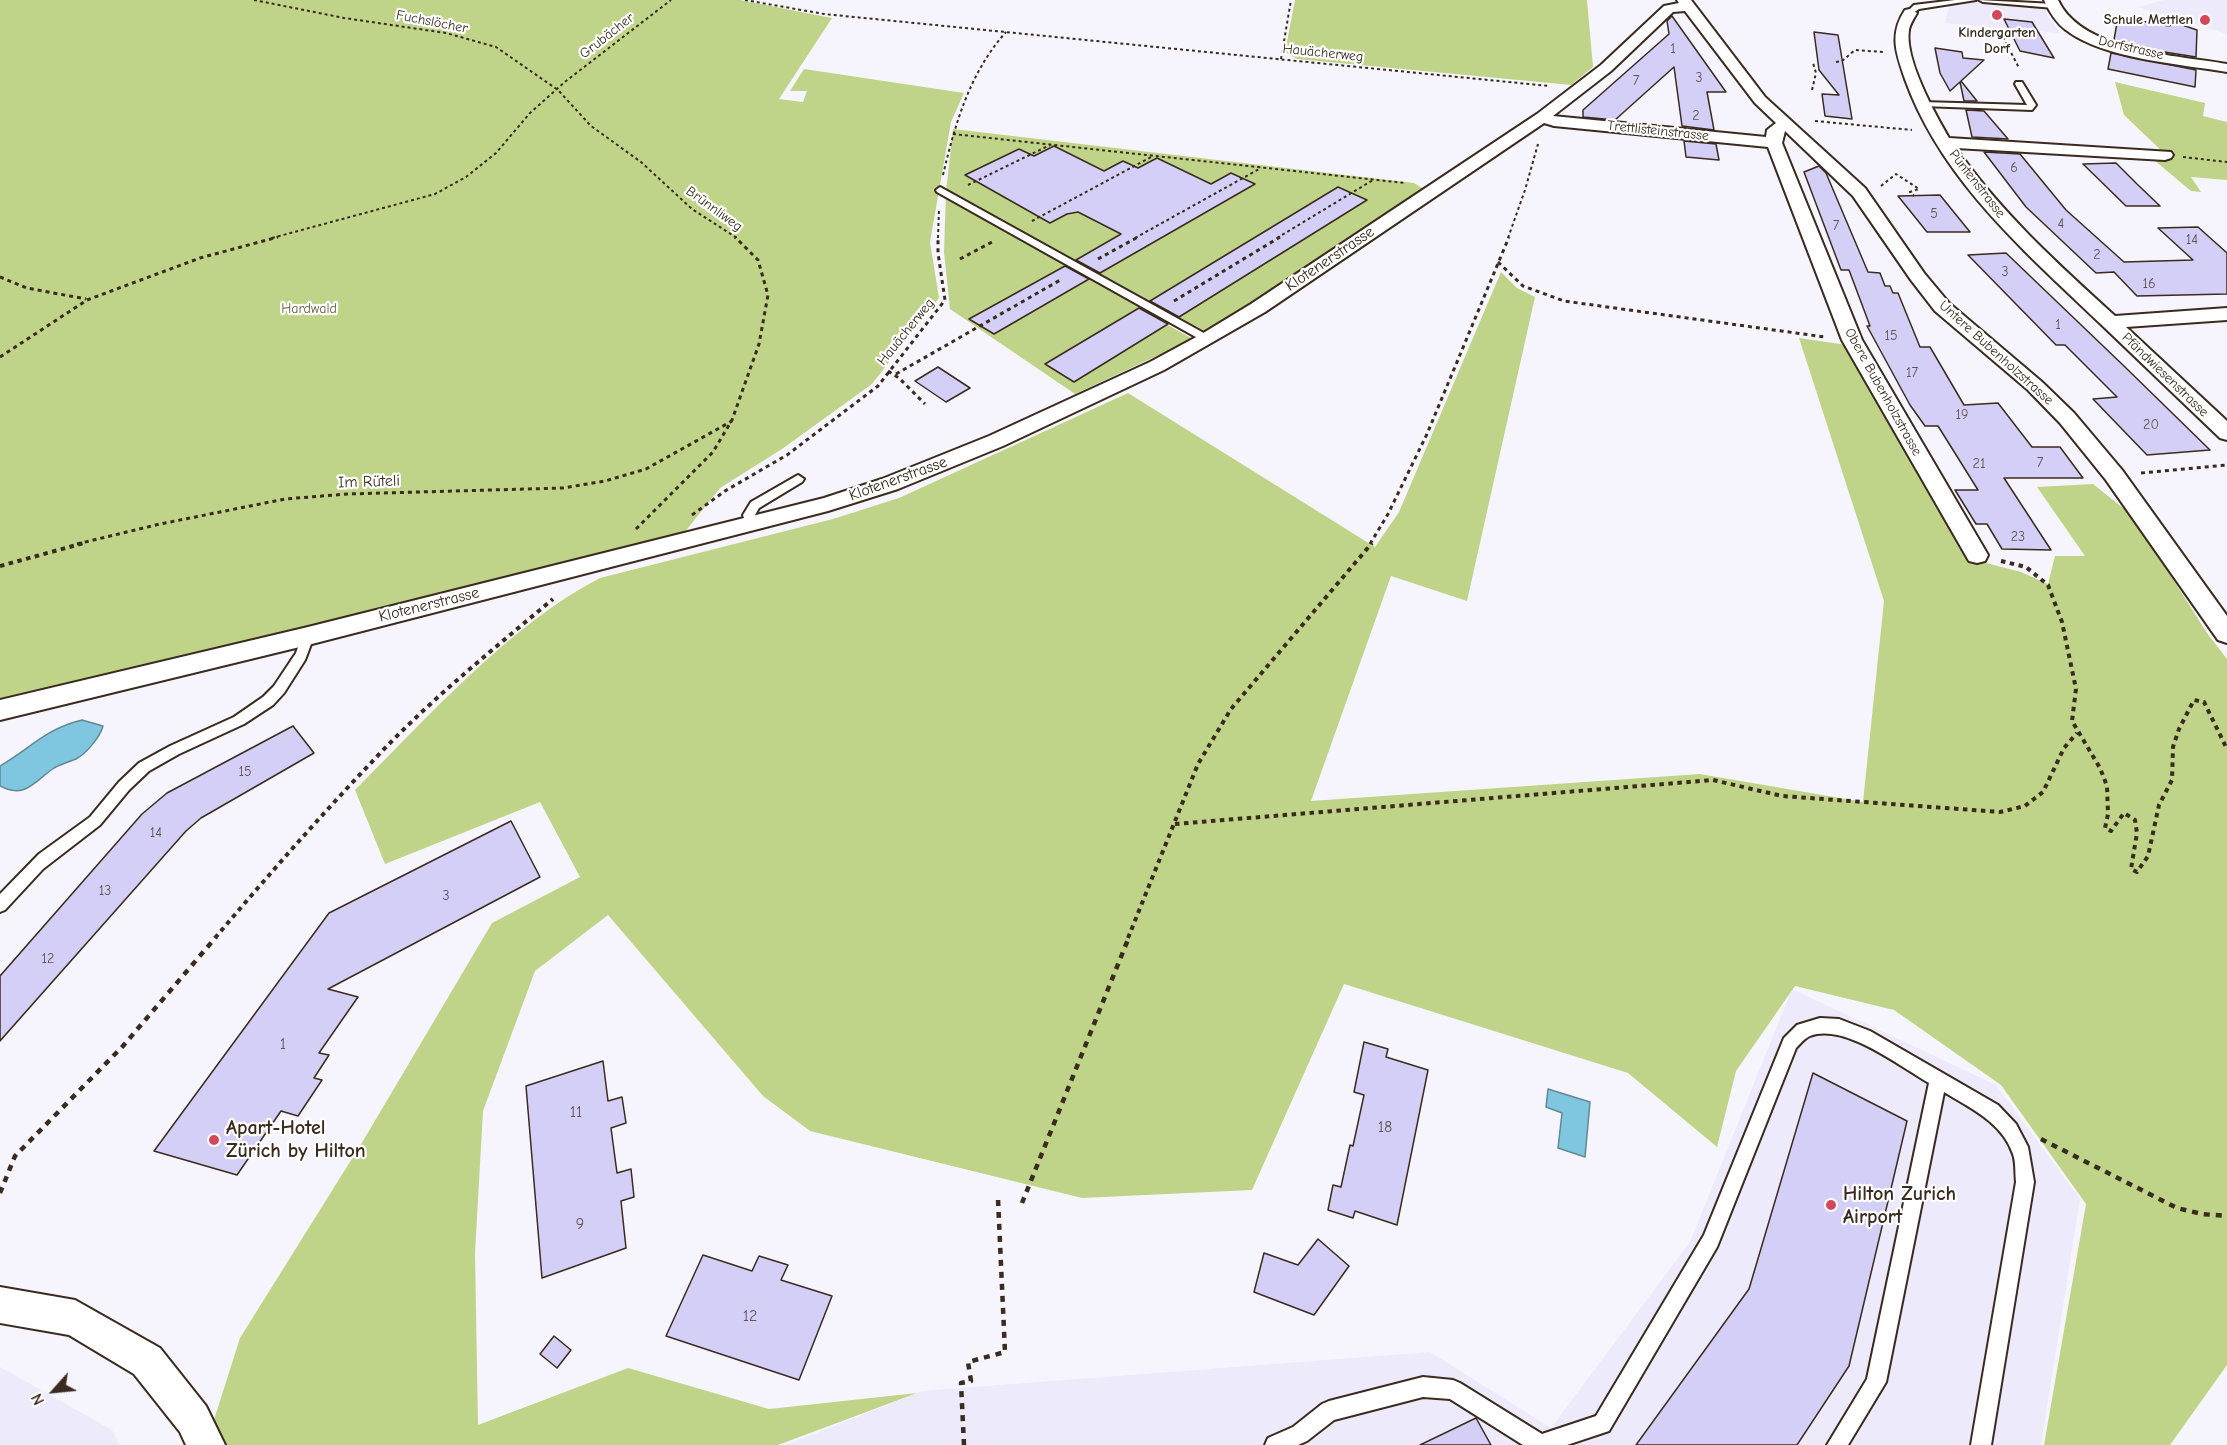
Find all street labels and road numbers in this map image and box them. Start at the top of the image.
street label: Fuchslöcher [395,7,469,37]
street label: Grubächer [577,10,637,62]
street label: Dorfstrasse [2097,32,2165,64]
street label: Hauächerweg [1282,40,1364,66]
street label: Trettlisteinstrasse [1606,117,1710,145]
street label: Püntenstrasse [1945,146,2009,222]
street label: Brünnliweg [682,183,746,235]
street label: Klotenerstrasse [1282,222,1378,296]
street label: Hauächerweg [874,295,938,369]
street label: Untere Bubenholzstrasse [1935,297,2057,409]
street label: Obere Bubenholzstrasse [1841,325,1925,459]
street label: Pfändwiesenstrasse [2118,329,2212,421]
street label: Klotenerstrasse [846,452,950,506]
street label: Im Rüteli [338,471,400,493]
street label: Klotenerstrasse [377,583,481,627]

